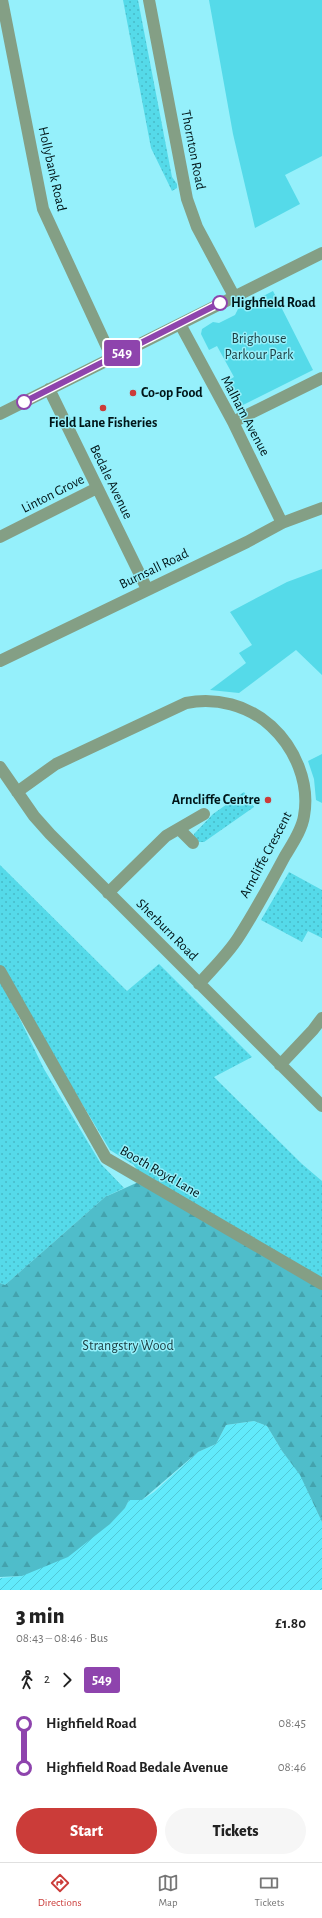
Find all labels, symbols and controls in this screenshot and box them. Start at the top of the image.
street label: Thornton Road [178,109,208,191]
street label: Hollybank Road [35,125,69,213]
marker: Highfield Road [212,295,228,311]
place label: Highfield Road [231,296,316,310]
park label: Brighouse Parkour Park [225,332,294,362]
line badge: 549 [99,340,145,366]
text: 549 [112,346,132,360]
street label: Malham Avenue [218,374,272,458]
place label: Co-op Food [141,386,203,400]
marker: Co-op Food [128,388,138,398]
unlabelled marker [16,394,32,410]
marker: Field Lane Fisheries [98,403,108,413]
place label: Field Lane Fisheries [49,416,157,430]
street label: Bedale Avenue [87,443,135,521]
street label: Linton Grove [19,472,87,516]
street label: Burnsall Road [117,546,191,592]
place label: Arncliffe Centre [172,793,260,807]
marker: Arncliffe Centre [263,795,273,805]
street label: Arncliffe Crescent [237,809,295,900]
street label: Sherburn Road [133,896,201,964]
street label: Booth Royd Lane [117,1143,203,1201]
park label: Strangstry Wood [82,1339,174,1353]
text: 3 min [16,1605,64,1627]
text: £1.80 [275,1616,306,1631]
text: 08:43 – 08:46 · Bus [16,1632,108,1645]
icon: walk [16,1669,38,1691]
icon: forward [56,1669,78,1691]
text: 2 [44,1673,50,1686]
text: 549 [92,1673,112,1687]
text: Highfield Road [46,1716,137,1731]
text: 08:45 [278,1717,306,1730]
text: Highfield Road Bedale Avenue [46,1760,228,1775]
text: 08:46 [278,1761,306,1774]
button: Start [16,1808,157,1854]
button: Tickets [165,1808,306,1854]
tab: Directions [38,1872,82,1909]
tab: Map [157,1872,179,1909]
tab: Tickets [254,1872,284,1909]

